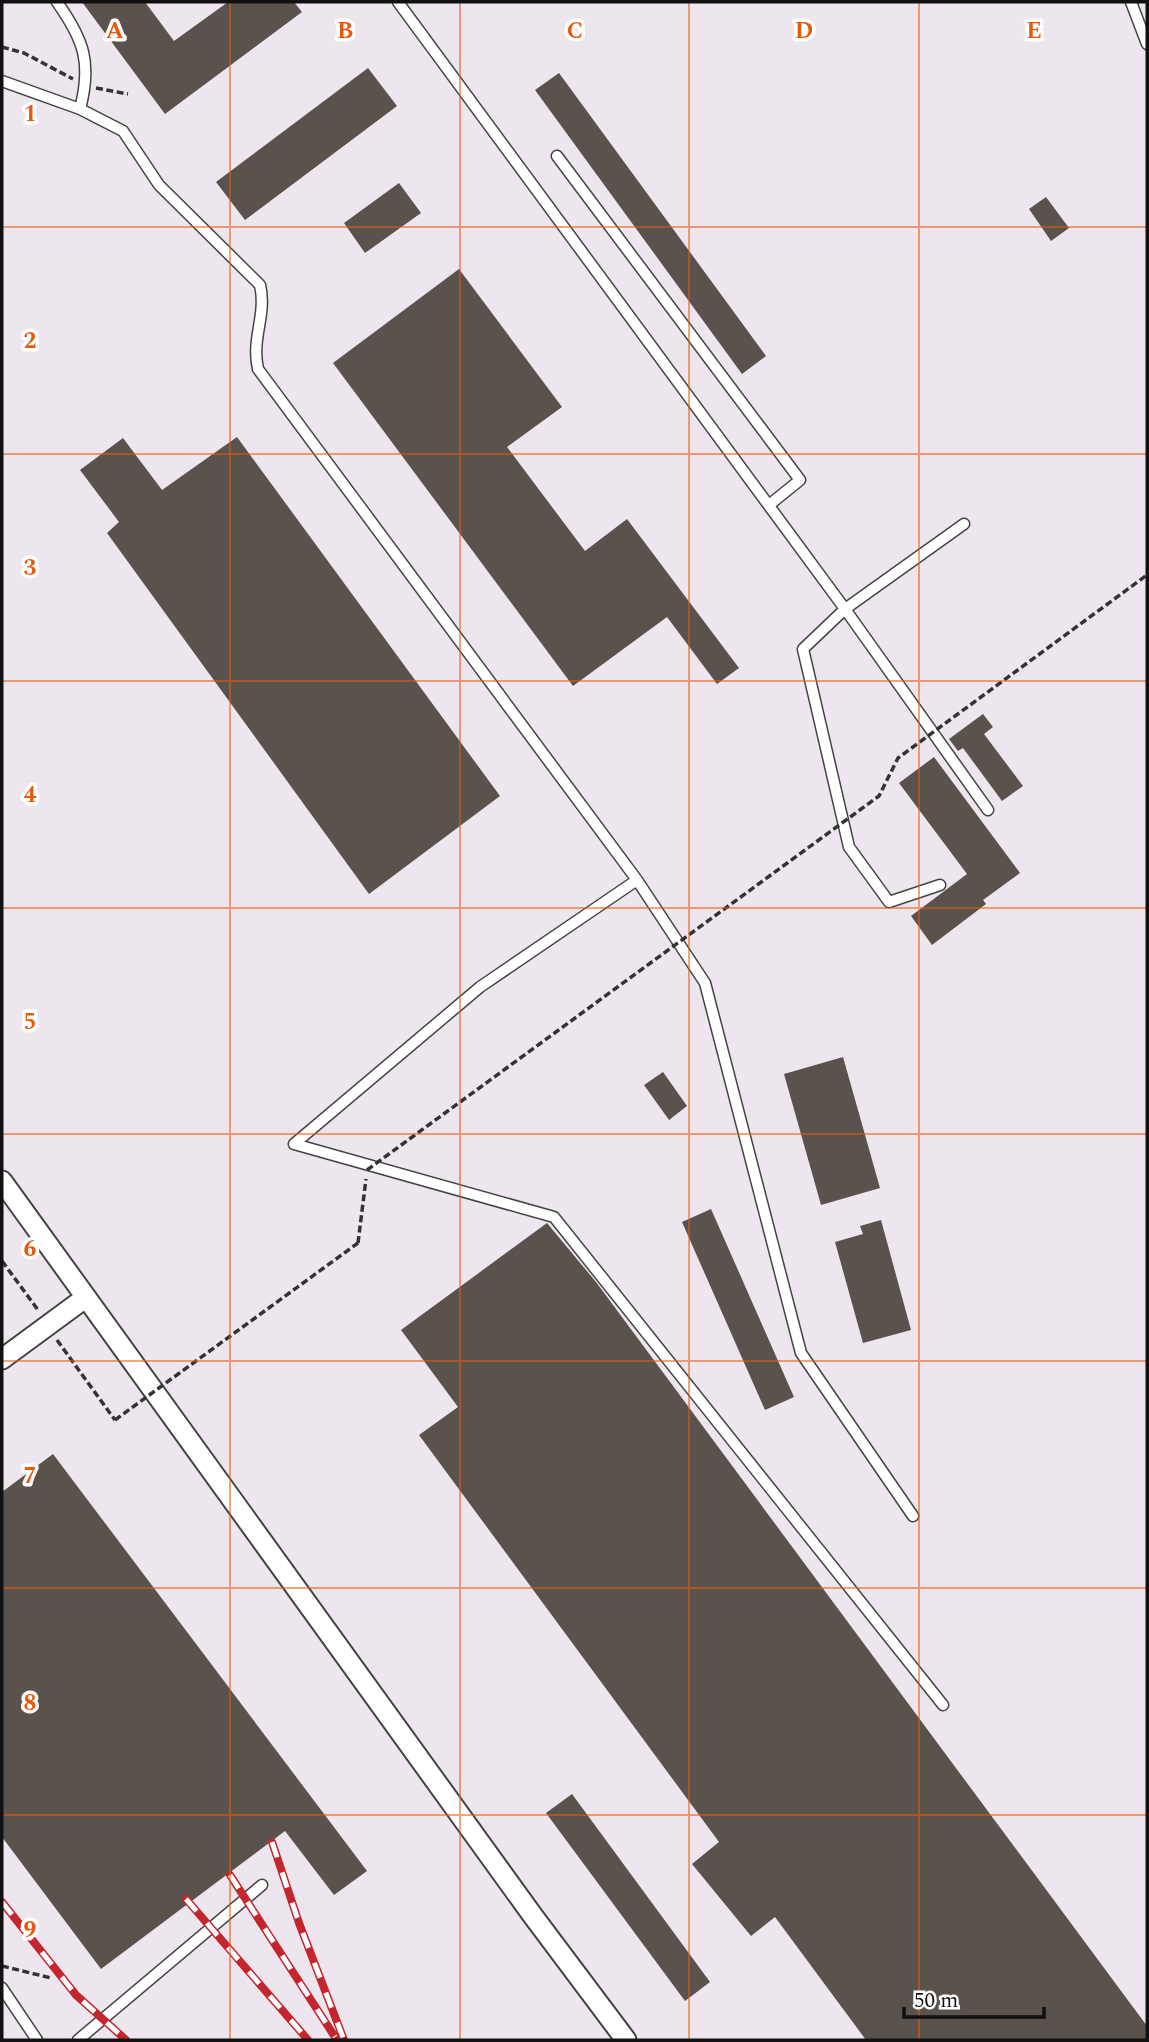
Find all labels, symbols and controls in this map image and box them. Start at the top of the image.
text: A [106,14,124,49]
text: B [337,14,353,49]
text: C [567,14,583,49]
text: D [795,14,813,49]
text: E [1026,14,1042,49]
text: 1 [24,97,36,132]
text: 2 [24,324,37,359]
text: 3 [24,551,37,586]
text: 4 [24,778,37,813]
text: 5 [24,1005,36,1040]
text: 6 [24,1232,37,1267]
text: 7 [24,1459,36,1494]
text: 8 [24,1686,36,1721]
text: 9 [24,1913,37,1948]
scale bar [904,1976,1044,2020]
text: 50 m [914,1985,958,2017]

